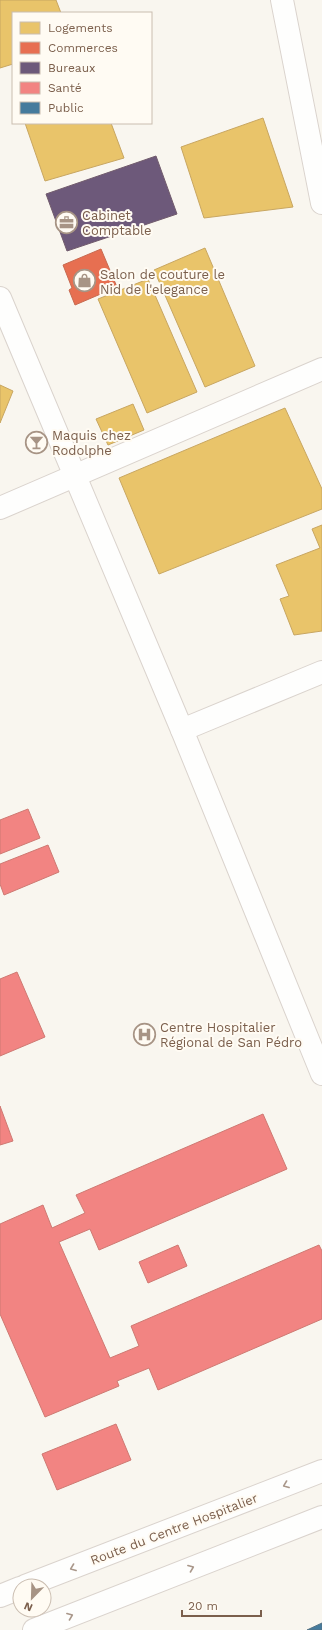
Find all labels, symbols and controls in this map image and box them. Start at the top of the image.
legend [12,12,152,124]
text: Logements [48,21,113,35]
text: Commerces [48,41,118,55]
text: Bureaux [48,61,95,75]
text: Santé [48,81,82,95]
text: Public [48,101,84,115]
place label: Cabinet Comptable [82,208,152,238]
office icon: Cabinet Comptable [54,209,80,235]
place label: Salon de couture le Nid de l'elegance [100,267,225,297]
shop icon: Salon de couture le Nid de l'elegance [71,268,97,294]
place label: Maquis chez Rodolphe [52,428,131,458]
bar icon: Maquis chez Rodolphe [23,429,49,455]
place label: Centre Hospitalier Régional de San Pédro [160,1020,302,1050]
hospital icon: Centre Hospitalier Régional de San Pédro [132,1021,158,1047]
one-way arrow [282,1481,289,1489]
street label: Route du Centre Hospitalier [88,1490,260,1568]
one-way arrow [69,1563,76,1571]
one-way arrow [188,1565,195,1573]
north arrow [12,1578,52,1618]
scale bar [182,1592,261,1618]
text: N [22,1599,35,1614]
text: 20 m [188,1599,218,1613]
one-way arrow [67,1612,74,1620]

